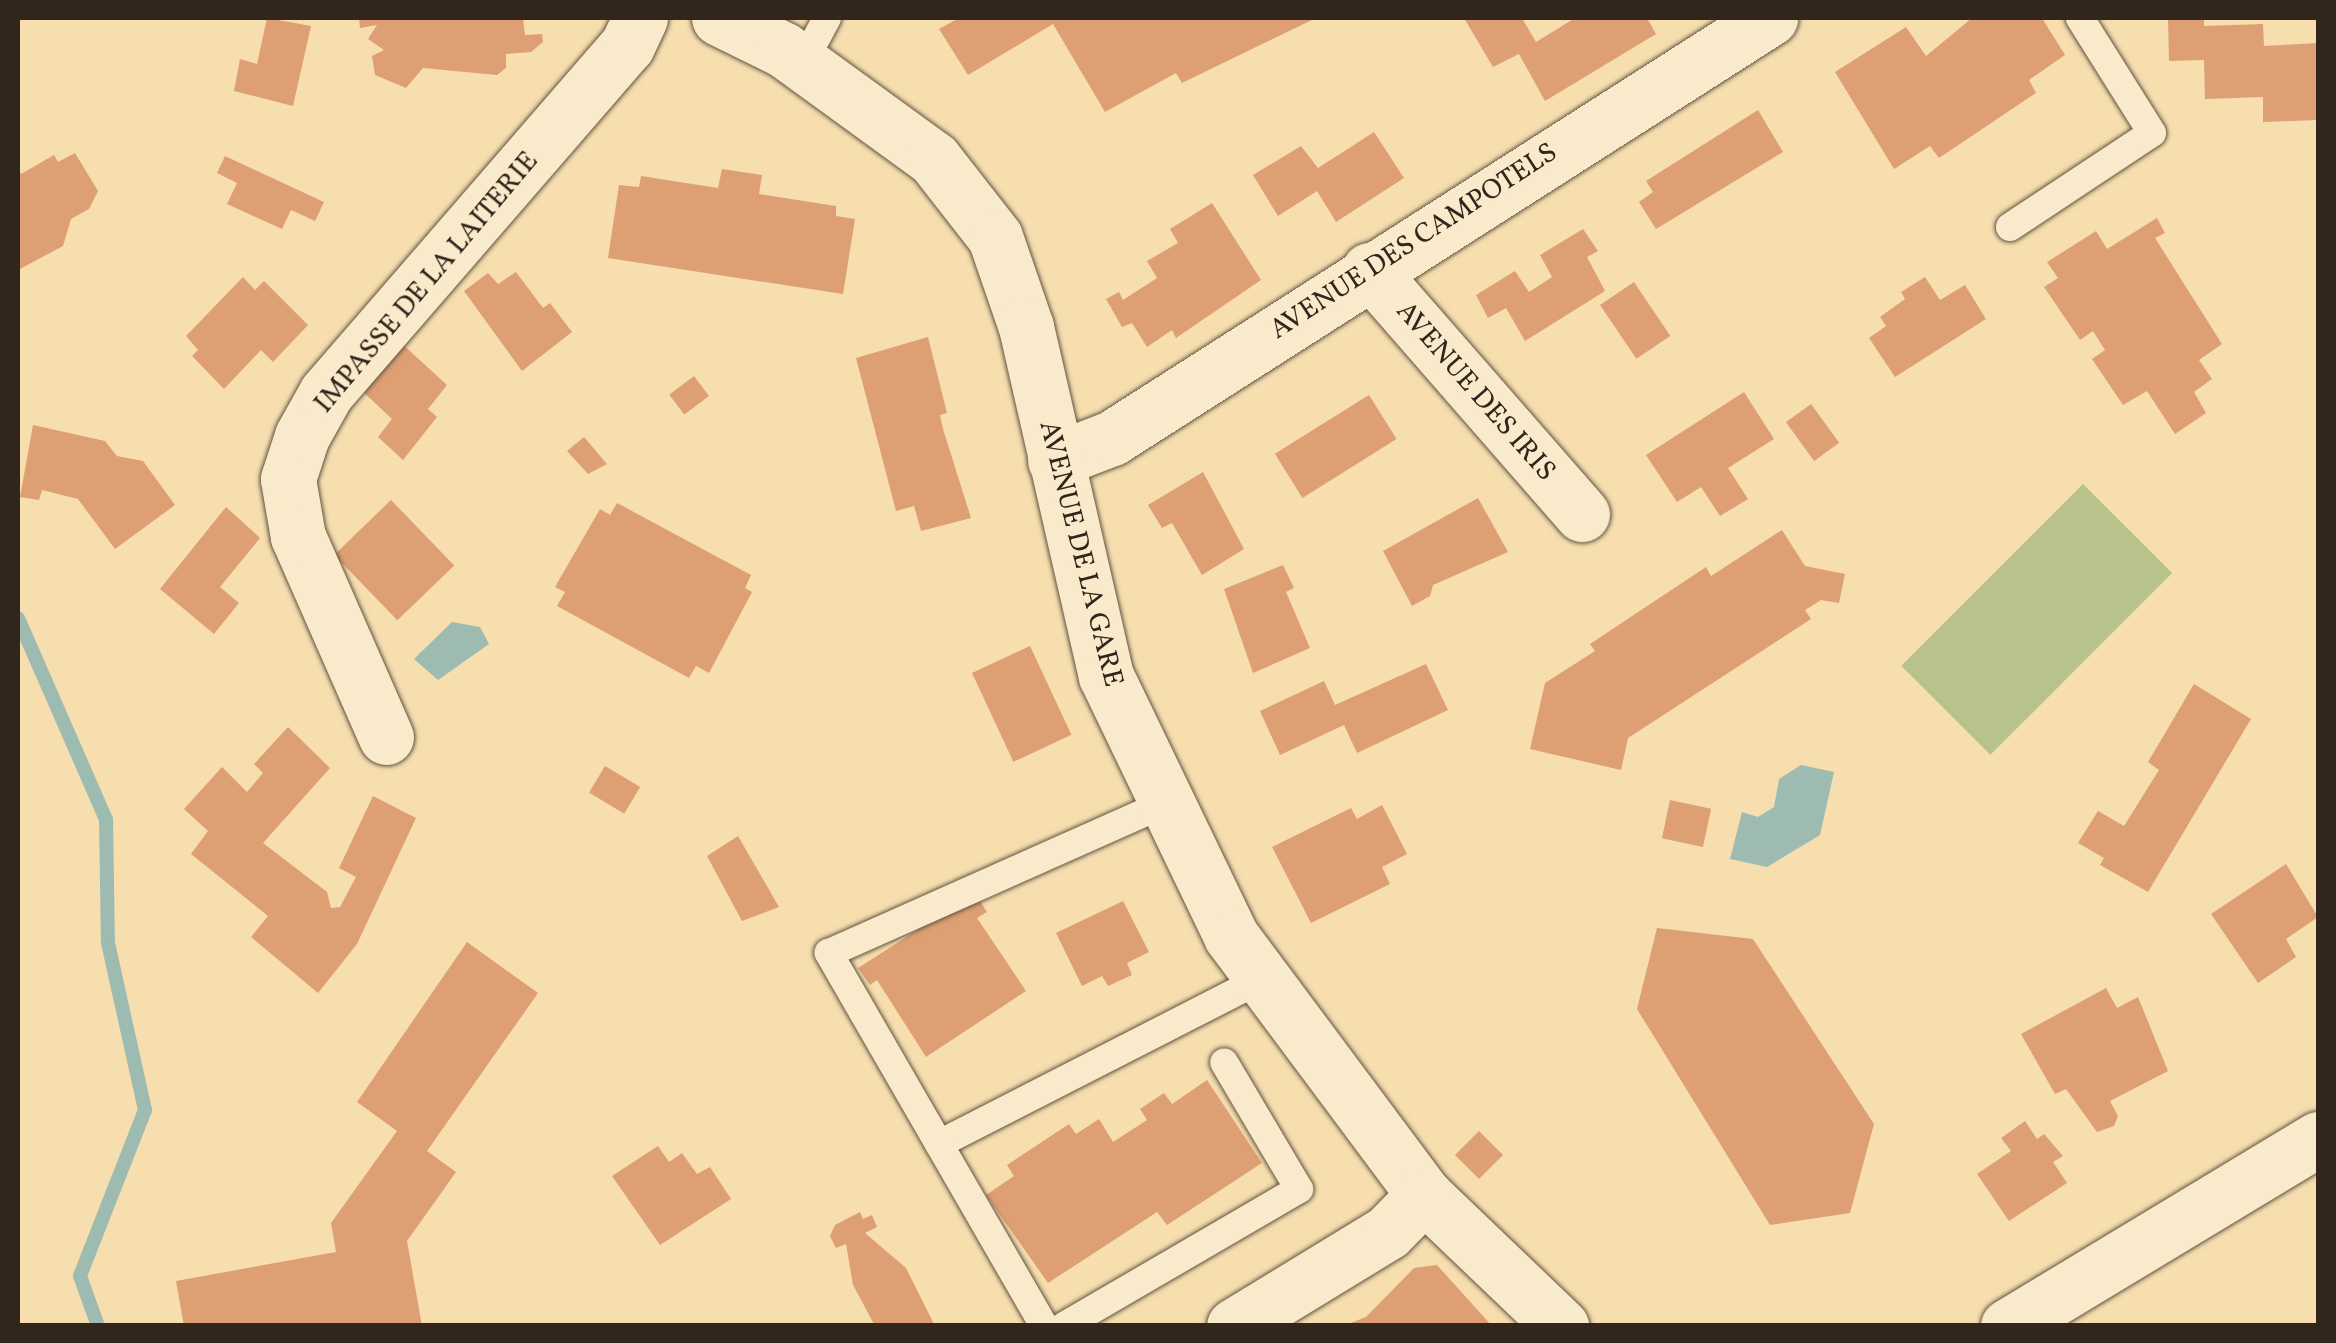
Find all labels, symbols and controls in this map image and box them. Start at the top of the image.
street label: AVENUE DES CAMPOTELS [1264,137,1564,347]
street label: IMPASSE DE LA LAITERIE [308,146,546,420]
street label: AVENUE DES IRIS [1388,296,1562,488]
street label: AVENUE DE LA GARE [1031,418,1129,690]

